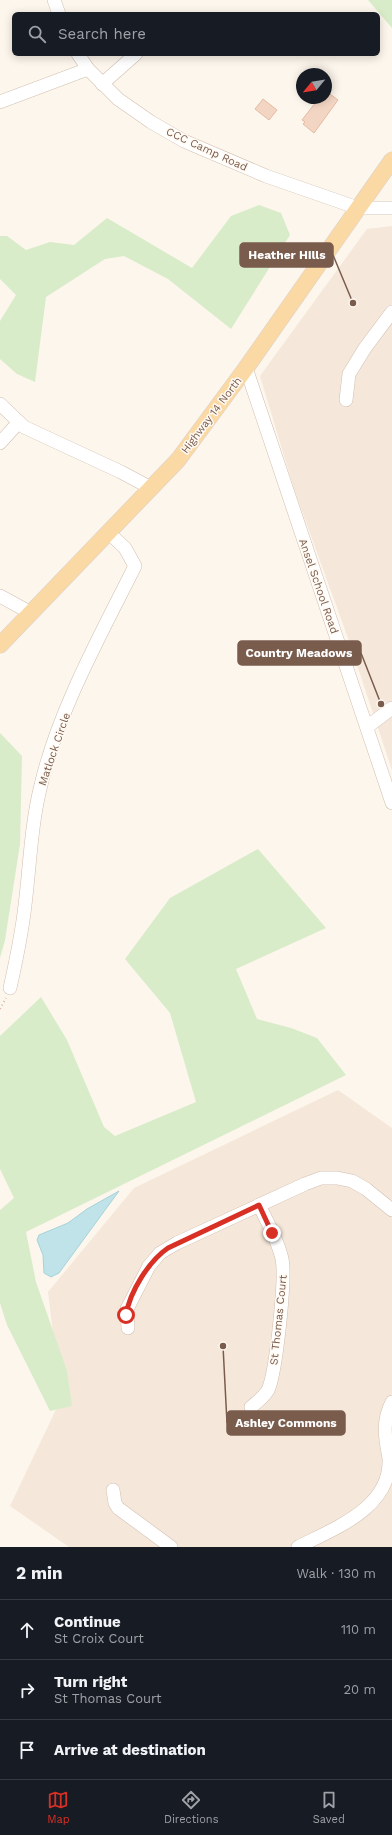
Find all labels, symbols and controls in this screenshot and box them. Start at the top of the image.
search box [12,12,380,56]
icon: search [26,23,48,45]
text: Search here [58,25,146,43]
north arrow [296,68,332,104]
street label: CCC Camp Road [164,125,249,174]
callout: Heather Hills [240,243,333,267]
text: Heather Hills [248,248,326,262]
street label: Highway 14 North [178,374,244,456]
street label: Ansel School Road [296,537,341,635]
callout: Country Meadows [238,641,361,665]
text: Country Meadows [246,646,353,660]
street label: Matlock Circle [36,711,73,787]
route end [263,1224,281,1242]
street label: St Thomas Court [267,1274,290,1366]
route start [117,1306,135,1324]
callout: Ashley Commons [227,1411,345,1435]
text: Ashley Commons [235,1416,337,1430]
text: 2 min [16,1563,62,1583]
text: Walk · 130 m [297,1566,376,1581]
text: Continue [54,1613,121,1631]
icon: ahead [16,1619,38,1641]
text: 110 m [341,1622,376,1637]
text: St Croix Court [54,1631,144,1646]
text: Turn right [54,1673,127,1691]
icon: right [16,1679,38,1701]
text: 20 m [344,1682,376,1697]
text: St Thomas Court [54,1691,161,1706]
icon: arrive [16,1739,38,1761]
text: Arrive at destination [54,1741,206,1759]
tab: Map [47,1789,70,1826]
tab: Directions [164,1789,218,1826]
tab: Saved [313,1789,345,1826]

